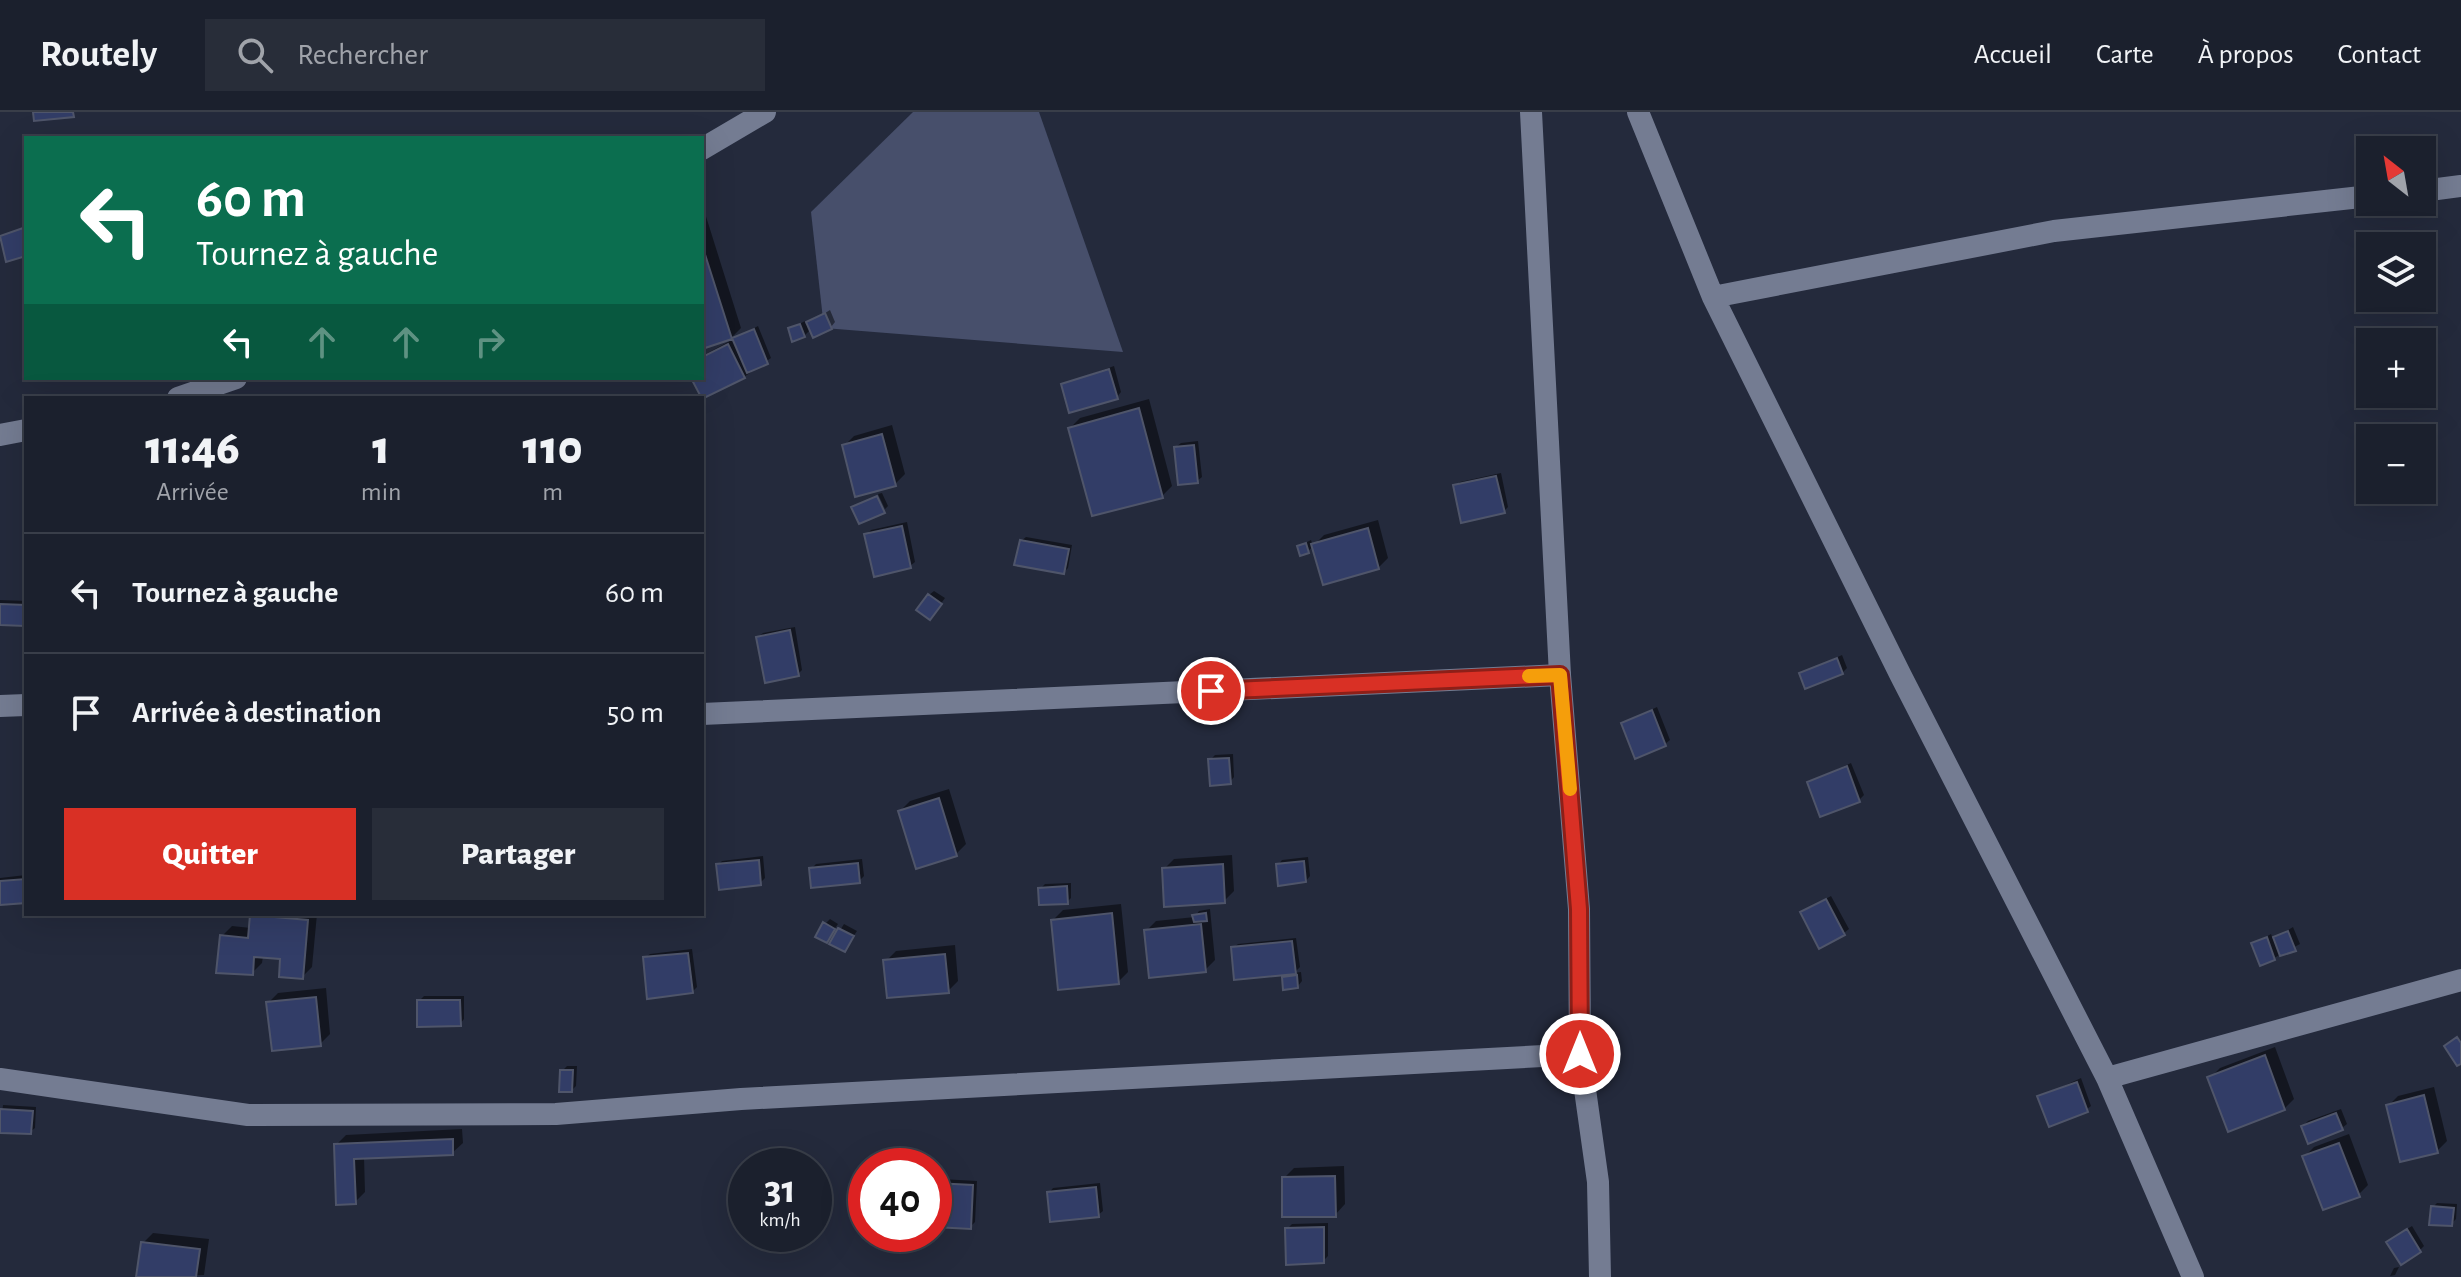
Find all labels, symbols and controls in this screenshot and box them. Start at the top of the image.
search box [205,19,765,91]
icon: search [233,33,277,77]
text: Routely [40,36,157,74]
text: Rechercher [297,40,428,70]
text: Accueil [1974,41,2052,69]
text: Carte [2096,41,2154,69]
text: À propos [2198,41,2294,69]
text: Contact [2338,41,2421,69]
north arrow [2356,136,2436,216]
map controls [2356,136,2436,504]
icon: left [64,168,168,272]
text: 60 m [196,171,306,227]
button: layers [2356,232,2436,312]
text: Tournez à gauche [196,236,438,272]
icon: left [216,320,260,364]
icon: ahead [300,320,344,364]
icon: ahead [384,320,428,364]
icon: right [468,320,512,364]
button: + [2356,328,2436,408]
button: − [2356,424,2436,504]
text: 11:46 [145,425,240,473]
text: 1 [372,425,390,473]
text: 110 [523,425,583,473]
text: Arrivée [156,479,229,505]
text: min [361,479,401,505]
text: m [542,479,563,505]
icon: left [64,571,108,615]
text: Tournez à gauche [132,578,339,608]
text: 60 m [605,578,664,608]
pin [1177,657,1245,725]
icon: arrive [1189,669,1233,713]
icon: arrive [64,691,108,735]
text: Arrivée à destination [132,698,382,728]
text: 50 m [607,698,664,728]
button: Quitter [64,808,356,900]
button: Partager [372,808,664,900]
position arrow [1538,1012,1622,1096]
speed limit sign: 40 [848,1148,952,1252]
text: 31 [764,1170,796,1210]
text: km/h [759,1210,801,1230]

